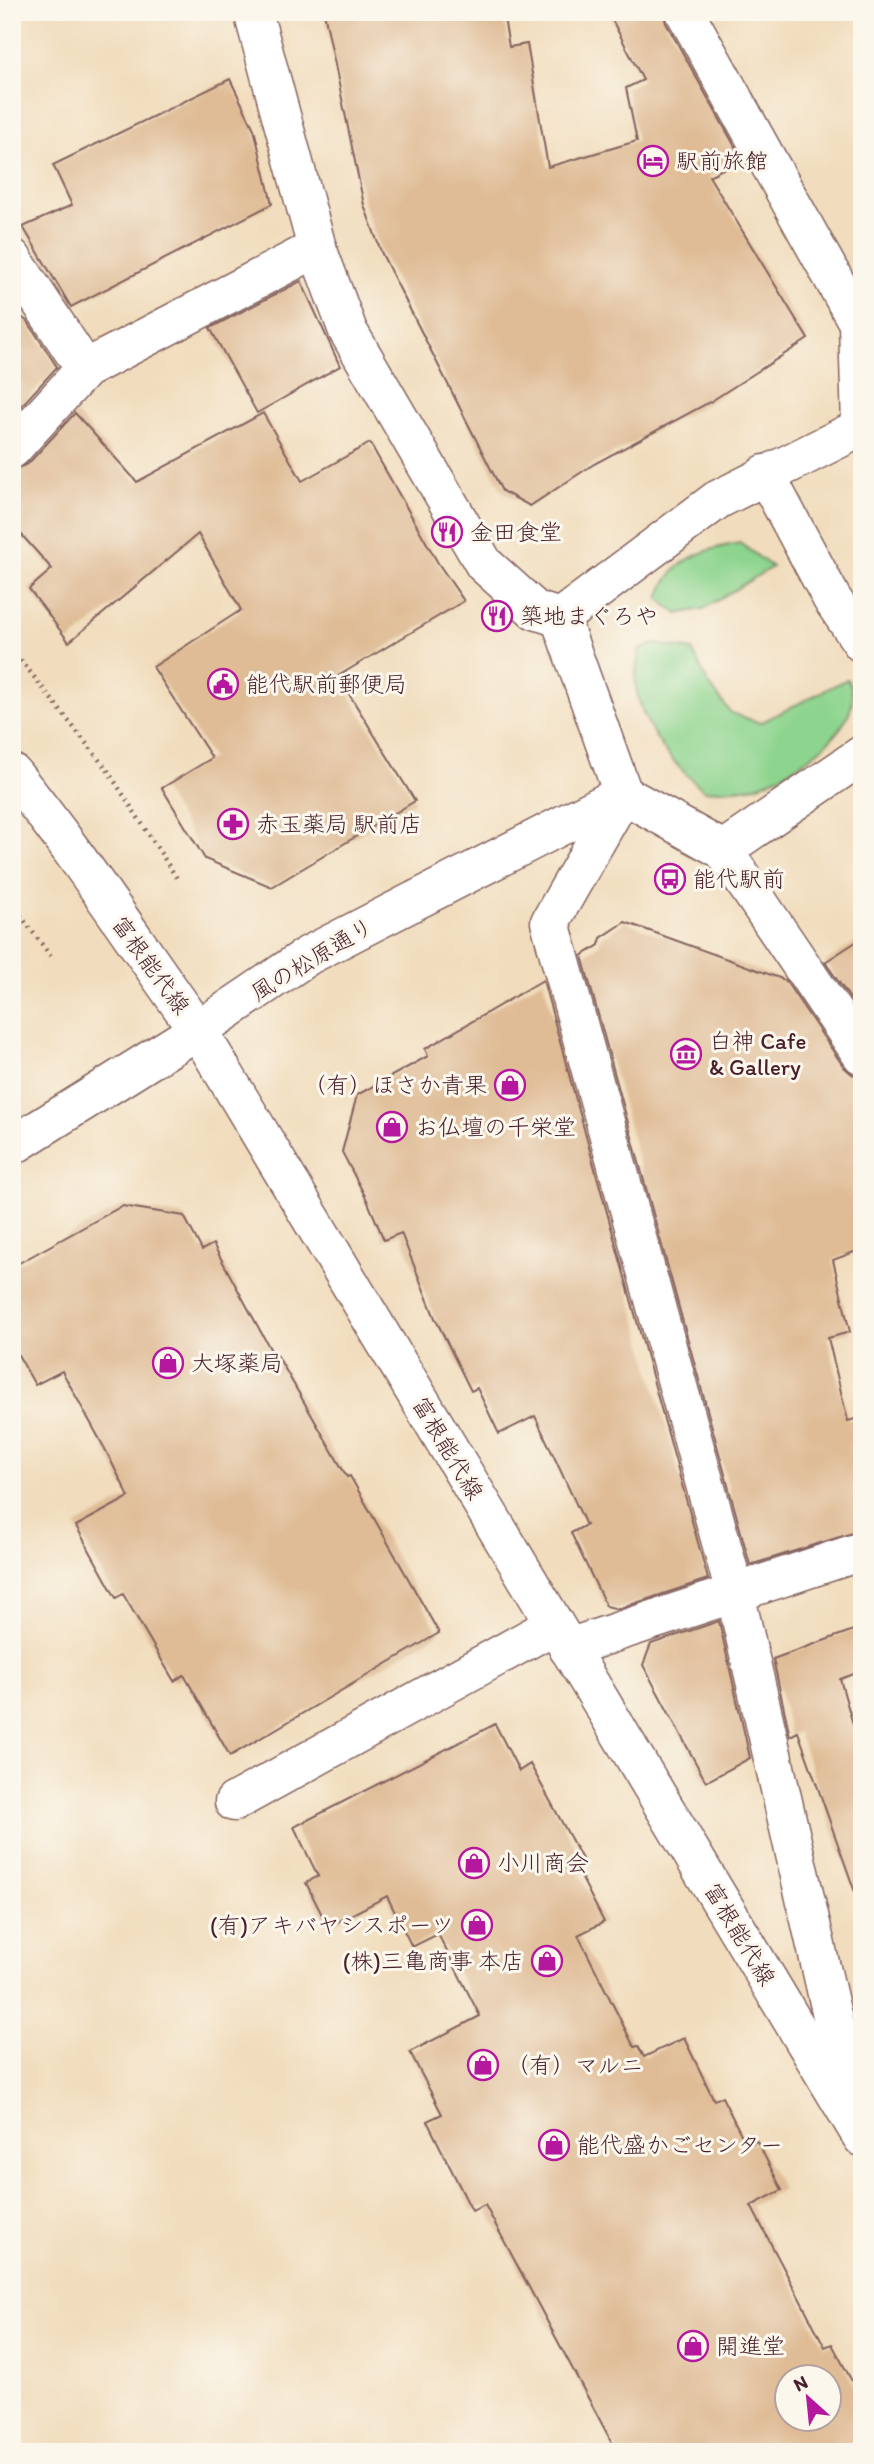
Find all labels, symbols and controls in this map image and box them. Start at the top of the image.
hotel icon: 駅前旅館 [636,144,670,178]
place label: 駅前旅館 [676,147,768,175]
restaurant icon: 金田食堂 [430,515,464,549]
place label: 金田食堂 [470,518,562,546]
restaurant icon: 築地まぐろや [480,599,514,633]
place label: 築地まぐろや [520,602,658,630]
public building icon: 能代駅前郵便局 [206,667,240,701]
place label: 能代駅前郵便局 [246,670,407,698]
pharmacy icon: 赤玉薬局 駅前店 [216,807,250,841]
place label: 赤玉薬局 駅前店 [256,810,422,838]
bus stop icon: 能代駅前 [653,862,687,896]
place label: 能代駅前 [693,865,785,893]
street label: 富根能代線 [106,910,196,1020]
street label: 風の松原通り [246,911,378,1007]
place label: 白神 Cafe & Gallery [709,1027,806,1081]
museum icon: 白神 Cafe & Gallery [669,1037,703,1071]
shop icon: （有）ほさか青果 [493,1068,527,1102]
place label: （有）ほさか青果 [303,1071,487,1099]
shop icon: お仏壇の千栄堂 [375,1110,409,1144]
place label: お仏壇の千栄堂 [415,1113,576,1141]
shop icon: 大塚薬局 [151,1346,185,1380]
place label: 大塚薬局 [191,1349,283,1377]
street label: 富根能代線 [406,1392,490,1504]
shop icon: 小川商会 [457,1846,491,1880]
place label: 小川商会 [497,1849,589,1877]
street label: 富根能代線 [698,1878,782,1990]
shop icon: (有)アキバヤシスポーツ [460,1908,494,1942]
place label: (有)アキバヤシスポーツ [210,1911,454,1939]
shop icon: (株)三亀商事 本店 [530,1944,564,1978]
place label: (株)三亀商事 本店 [343,1947,524,1975]
shop icon: （有）マルニ [466,2048,500,2082]
place label: （有）マルニ [506,2051,644,2079]
shop icon: 能代盛かごセンター [537,2128,571,2162]
place label: 能代盛かごセンター [577,2131,783,2159]
shop icon: 開進堂 [676,2329,710,2363]
place label: 開進堂 [716,2332,785,2360]
north arrow [772,2362,842,2432]
text: N [790,2370,811,2396]

